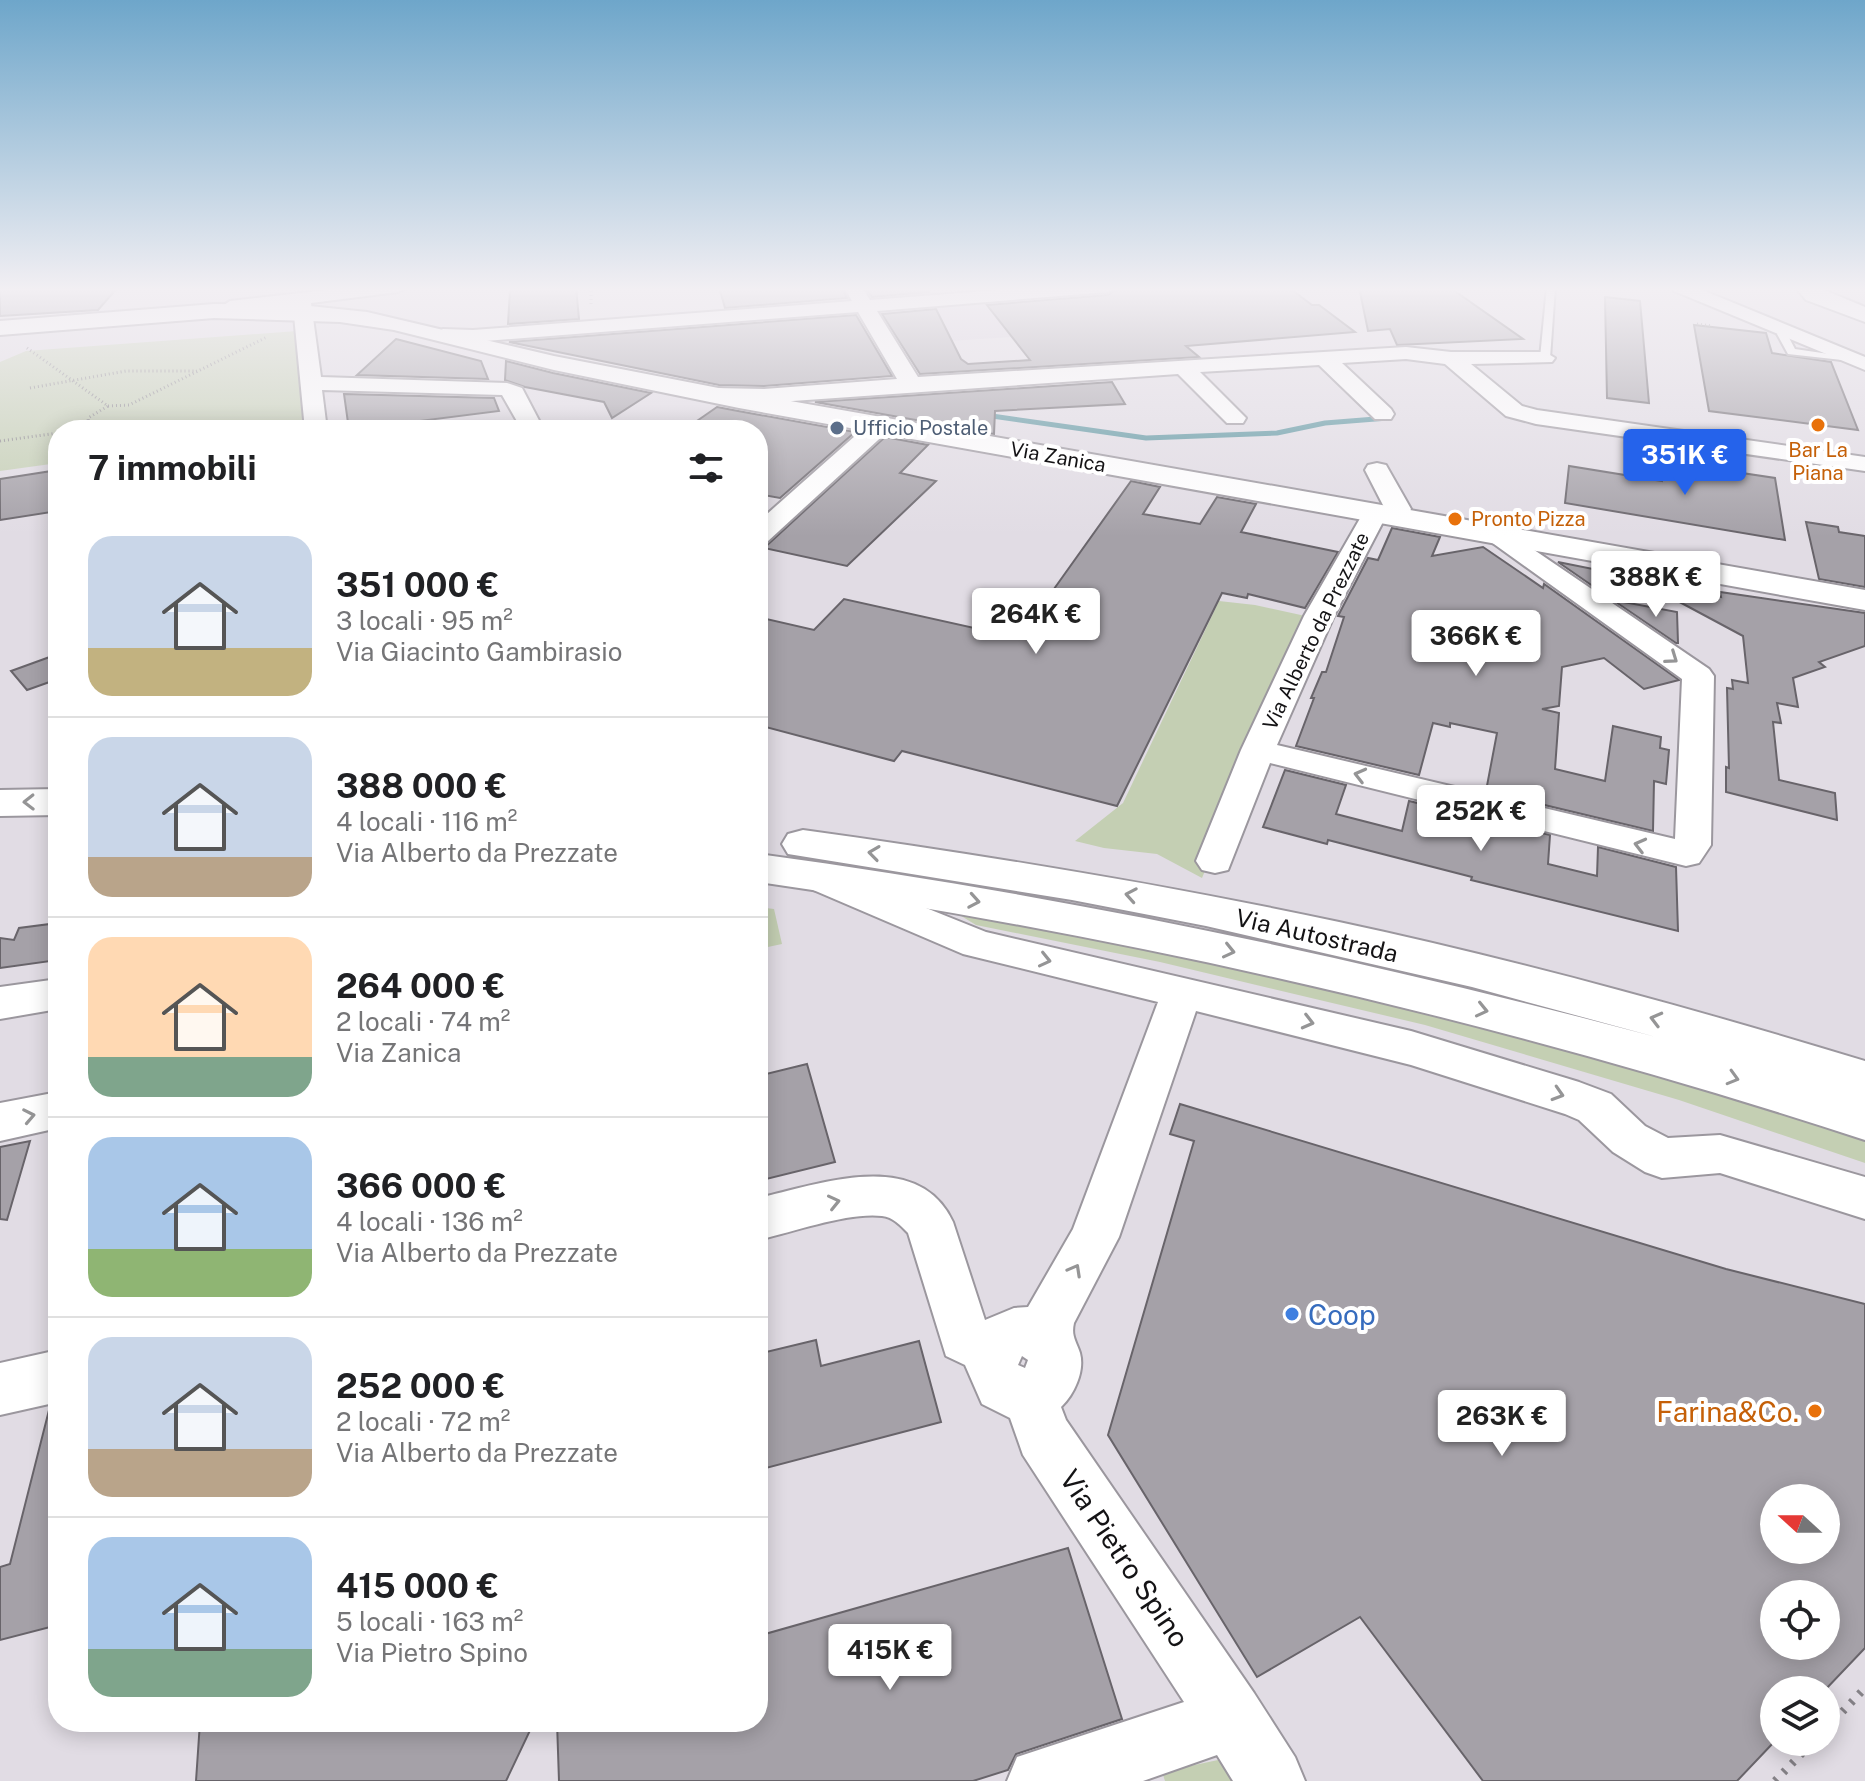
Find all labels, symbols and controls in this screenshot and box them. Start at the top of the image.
place label: Ufficio Postale [853,416,988,440]
marker: Bar La Piana [1809,416,1827,434]
marker: Ufficio Postale [828,419,846,437]
pin: 351K € [1620,429,1750,497]
street label: Via Zanica [1008,437,1108,477]
place label: Bar La Piana [1788,438,1848,485]
text: 351K € [1641,439,1729,470]
icon: filters [684,446,728,490]
text: 7 immobili [88,448,257,488]
place label: Pronto Pizza [1471,507,1586,531]
marker: Pronto Pizza [1446,510,1464,528]
street label: Via Alberto da Prezzate [1258,528,1374,734]
pin: 388K € [1591,551,1721,619]
text: 388K € [1609,561,1703,592]
text: 351 000 € [336,565,499,605]
icon: home [152,568,248,664]
pin: 264K € [971,588,1101,656]
text: 264K € [990,598,1082,629]
text: 3 locali · 95 m² [336,605,513,636]
pin: 366K € [1411,610,1541,678]
text: 366K € [1430,620,1522,651]
text: Via Giacinto Gambirasio [336,636,622,667]
one-way arrow [1663,648,1677,663]
text: 388 000 € [336,766,507,806]
one-way arrow [1354,768,1368,785]
icon: home [152,769,248,865]
pin: 252K € [1416,785,1546,853]
one-way arrow [22,794,35,811]
text: 252K € [1435,795,1527,826]
text: 4 locali · 116 m² [336,806,517,837]
text: Via Alberto da Prezzate [336,837,618,868]
one-way arrow [1634,837,1647,854]
one-way arrow [867,845,880,862]
one-way arrow [1124,888,1137,905]
one-way arrow [967,891,980,908]
street label: Via Autostrada [1233,903,1401,967]
one-way arrow [1221,941,1235,958]
one-way arrow [1037,951,1051,968]
text: 264 000 € [336,966,505,1006]
icon: home [152,969,248,1065]
one-way arrow [1474,1001,1488,1018]
text: 2 locali · 74 m² [336,1006,510,1037]
one-way arrow [1649,1012,1663,1028]
one-way arrow [1301,1013,1315,1030]
text: Via Zanica [336,1037,461,1068]
one-way arrow [1725,1069,1739,1085]
one-way arrow [1551,1085,1565,1101]
one-way arrow [22,1108,35,1125]
text: 366 000 € [336,1166,506,1206]
icon: home [152,1169,248,1265]
one-way arrow [827,1194,840,1211]
text: 4 locali · 136 m² [336,1206,523,1237]
text: Via Alberto da Prezzate [336,1237,618,1268]
one-way arrow [1066,1264,1081,1278]
place label: Coop [1308,1298,1376,1331]
marker: Coop [1283,1305,1301,1323]
text: 252 000 € [336,1366,505,1406]
icon: home [152,1369,248,1465]
pin: 263K € [1437,1390,1567,1458]
place label: Farina&Co. [1656,1395,1799,1428]
text: 263K € [1456,1400,1548,1431]
marker: Farina&Co. [1806,1402,1824,1420]
text: 2 locali · 72 m² [336,1406,510,1437]
text: Via Alberto da Prezzate [336,1437,618,1468]
street label: Via Pietro Spino [1054,1463,1196,1653]
north arrow [1760,1484,1840,1564]
map controls [1760,1484,1840,1756]
text: 415 000 € [336,1566,499,1606]
icon: home [152,1569,248,1665]
button: locate [1760,1580,1840,1660]
text: 5 locali · 163 m² [336,1606,523,1637]
pin: 415K € [825,1624,955,1692]
text: 415K € [846,1634,934,1665]
text: Via Pietro Spino [336,1637,528,1668]
button: layers [1760,1676,1840,1756]

